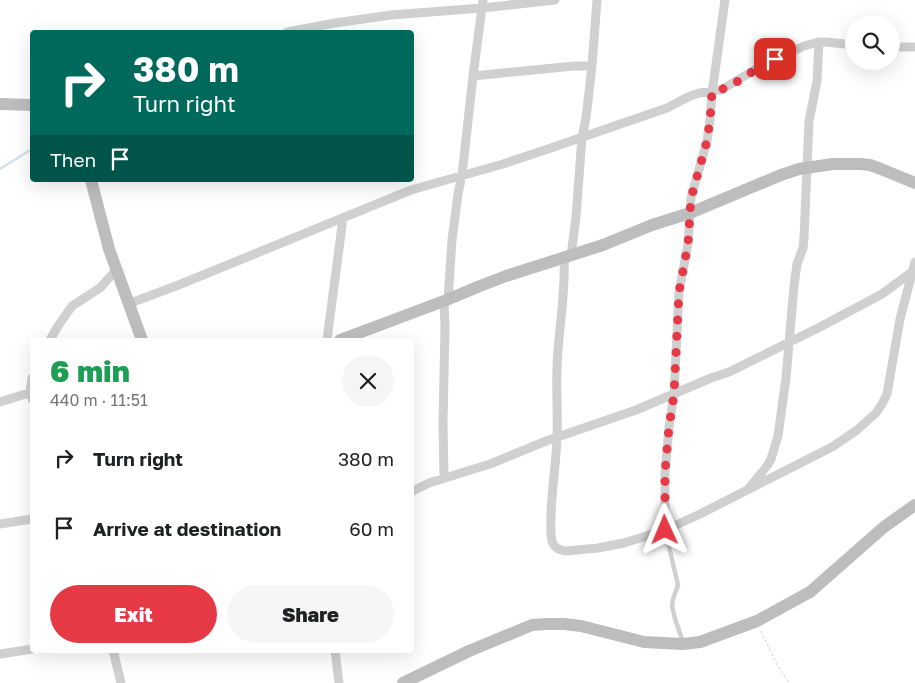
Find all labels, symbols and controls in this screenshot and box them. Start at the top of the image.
map controls [845,15,900,70]
button: search [845,15,900,70]
pin [754,38,796,80]
icon: arrive [761,45,789,73]
text: 380 m [133,48,239,90]
icon: right [50,50,115,115]
text: Turn right [133,90,236,117]
icon: arrive [106,145,134,173]
text: Then [50,148,96,171]
text: 6 min [50,353,130,389]
button: close [342,355,394,407]
text: 440 m · 11:51 [50,390,148,410]
icon: right [50,444,78,472]
text: Turn right [93,447,183,470]
text: 380 m [338,447,394,470]
position arrow [638,503,690,555]
icon: arrive [50,514,78,542]
text: Arrive at destination [93,517,281,540]
text: 60 m [349,517,394,540]
button: Exit [50,585,217,643]
button: Share [227,585,394,643]

